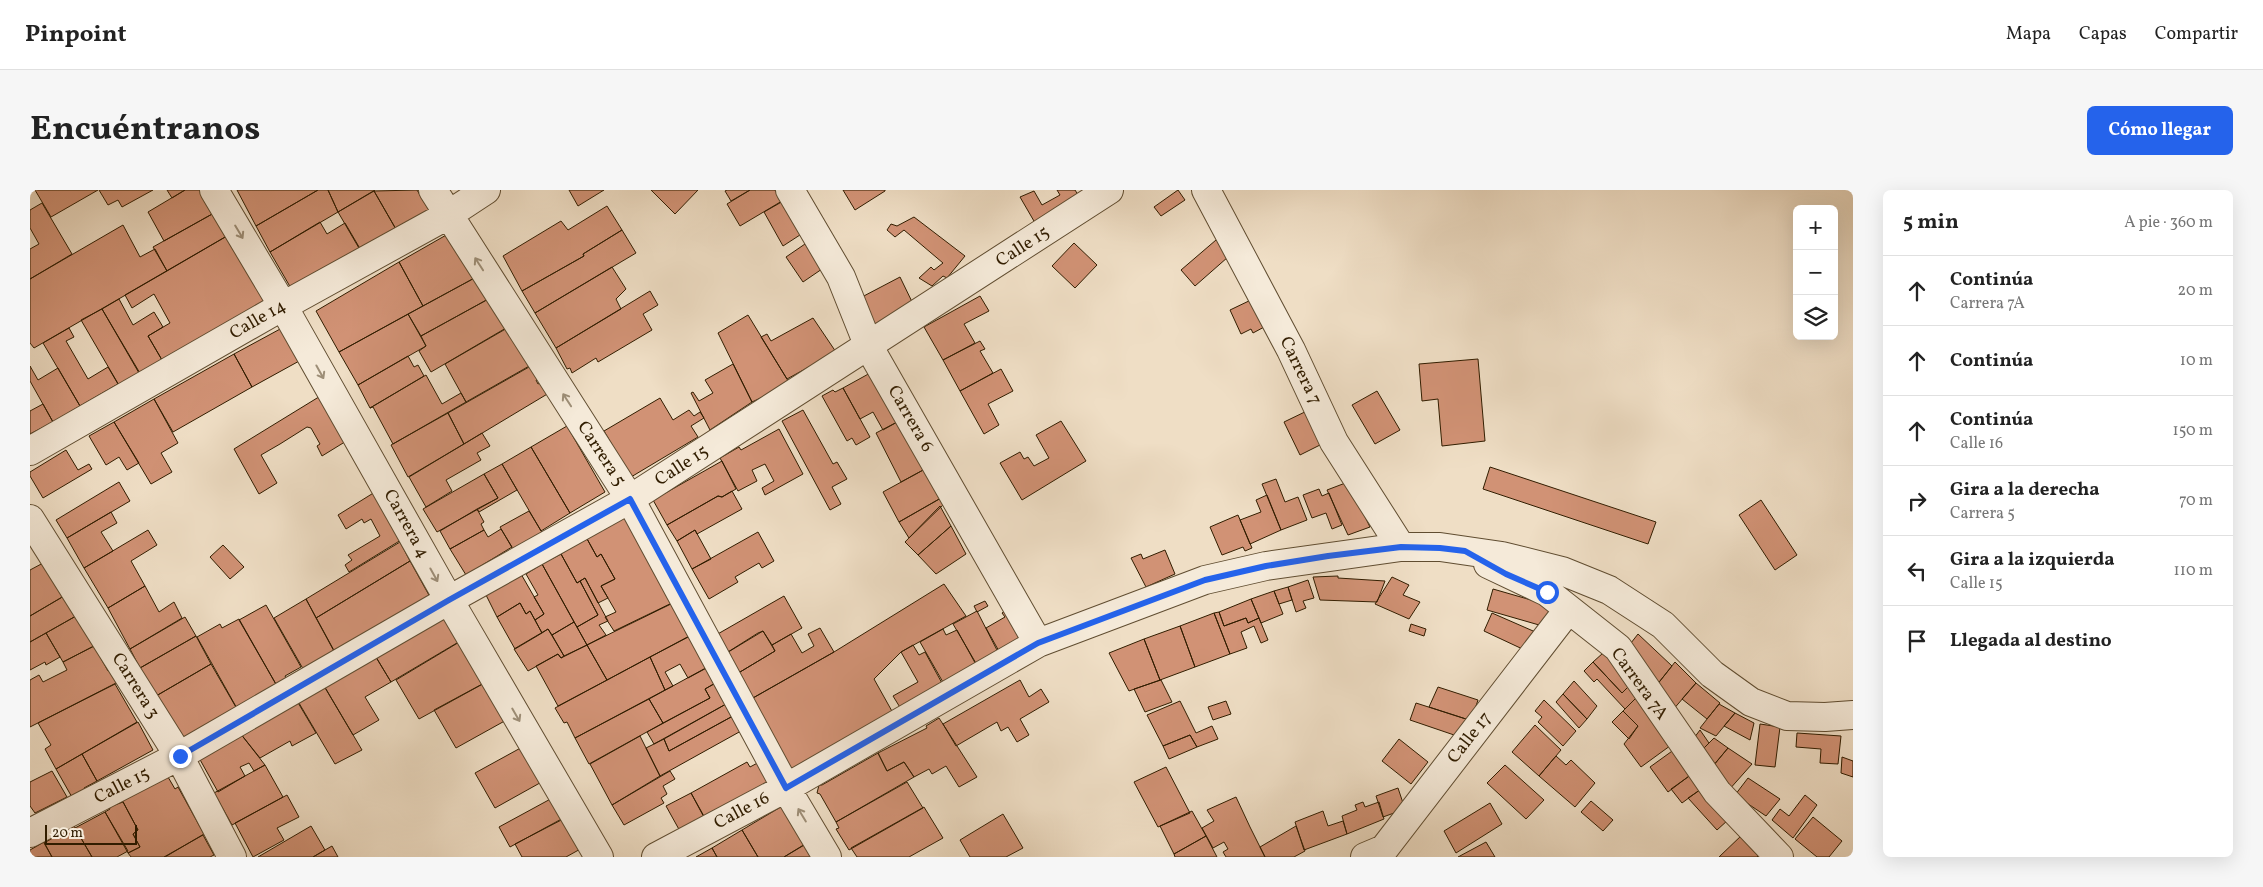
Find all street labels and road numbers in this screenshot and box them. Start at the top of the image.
street label: Calle 15 [991,220,1055,274]
street label: Calle 14 [225,294,291,346]
street label: Carrera 7 [1273,333,1327,409]
street label: Carrera 6 [881,381,939,457]
street label: Carrera 5 [571,417,631,491]
street label: Calle 15 [650,439,714,493]
street label: Carrera 4 [377,485,435,563]
street label: Carrera 7A [1604,643,1674,726]
street label: Carrera 3 [105,648,165,724]
street label: Calle 17 [1442,707,1498,769]
street label: Calle 15 [90,761,154,811]
street label: Calle 16 [710,786,774,836]

